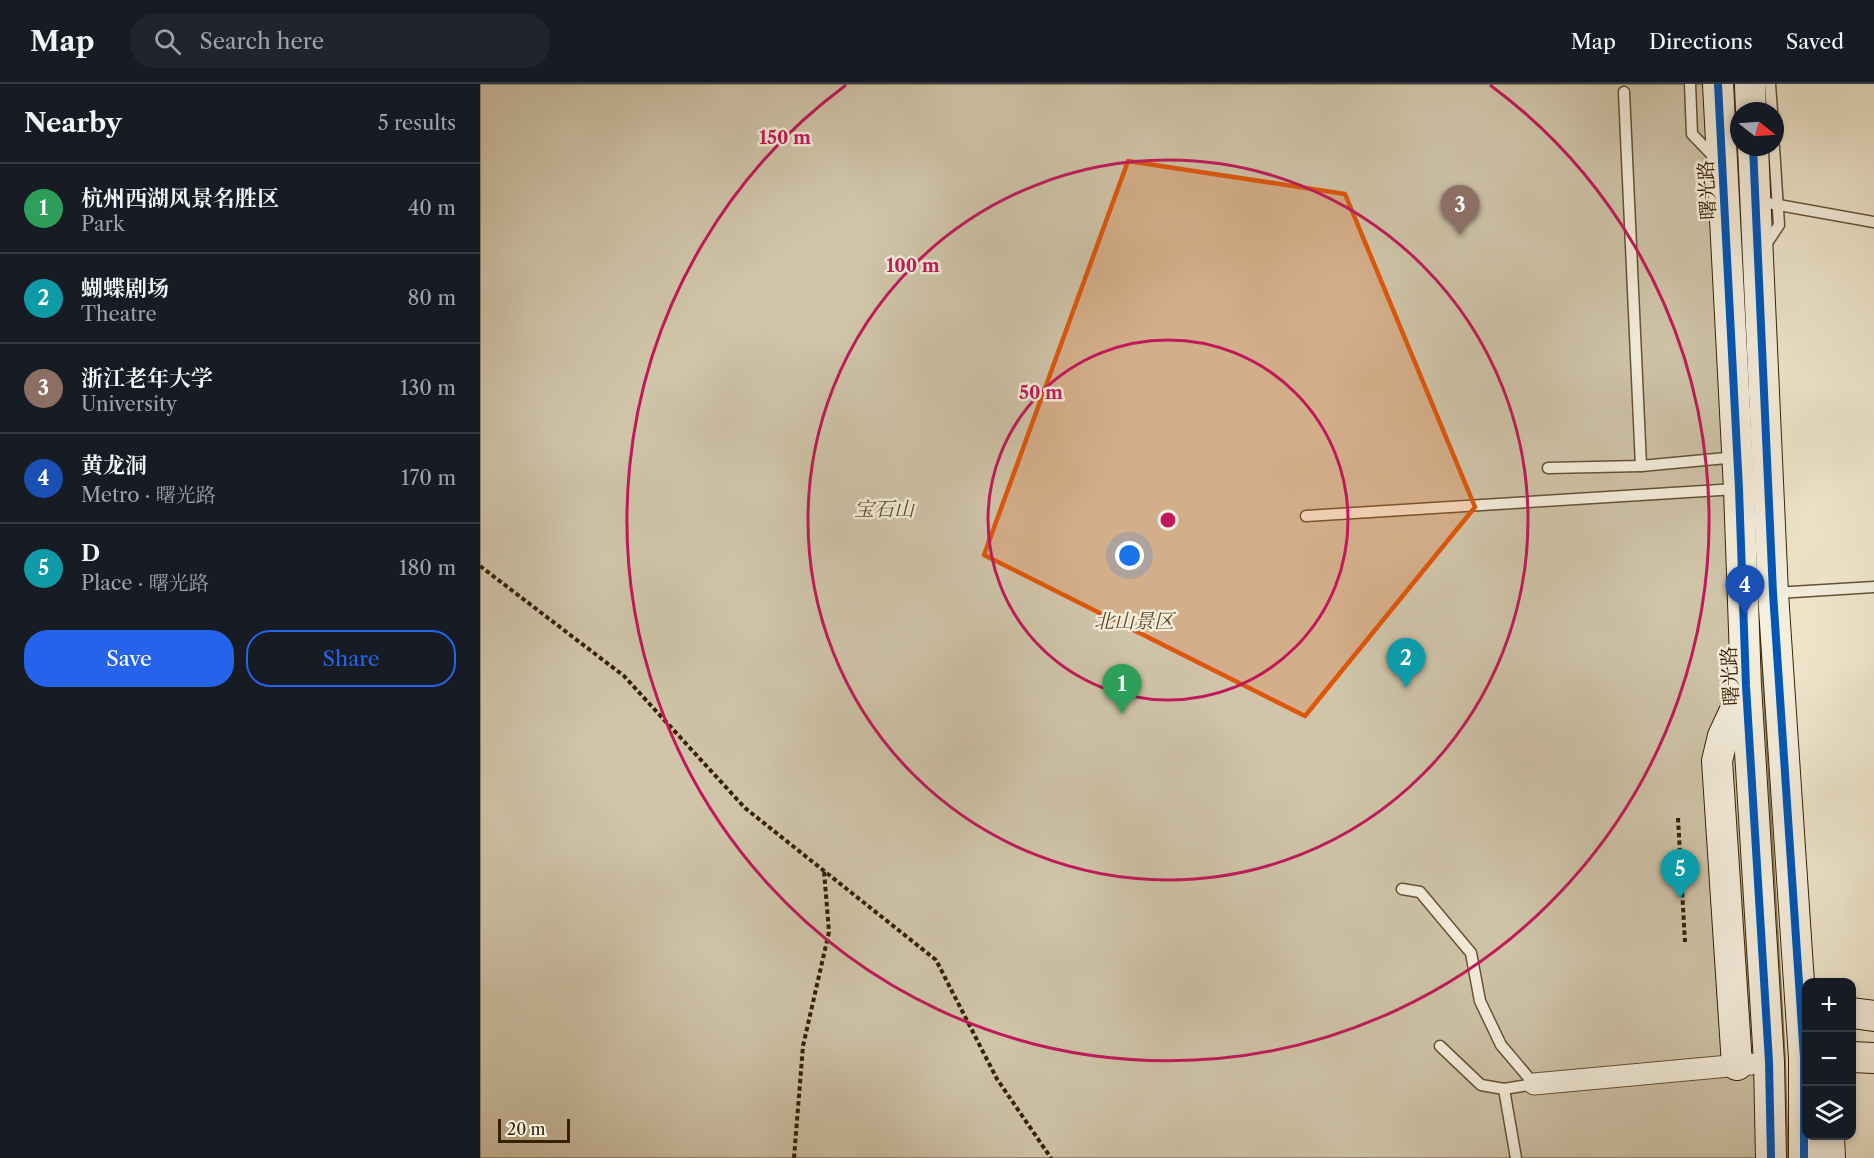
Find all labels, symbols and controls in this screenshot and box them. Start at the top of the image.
search box [130,14,550,68]
text: Map [30,24,94,58]
icon: search [151,25,184,58]
text: Search here [199,28,324,55]
text: Map [1571,29,1616,54]
text: Directions [1649,29,1753,54]
text: Saved [1786,29,1844,54]
north arrow [1730,102,1784,156]
text: Nearby [24,107,122,139]
text: 5 results [378,111,456,135]
text: 150 m [759,127,811,149]
street label: 曙光路 [1693,159,1721,221]
text: 杭州西湖风景名胜区 [81,185,279,212]
pin: 3 [1440,186,1480,235]
text: 1 [39,196,48,220]
text: 40 m [408,196,456,220]
text: Park [81,212,124,236]
text: 100 m [886,255,940,277]
text: 蝴蝶剧场 [81,275,169,302]
text: 2 [38,286,49,310]
text: 80 m [408,286,456,310]
text: Theatre [81,302,157,326]
text: 浙江老年大学 [81,365,213,392]
text: 3 [38,376,49,400]
text: 130 m [400,376,456,400]
text: 50 m [1019,382,1063,404]
text: University [81,392,177,416]
text: 黄龙洞 [81,452,147,479]
text: 4 [38,466,49,490]
text: 170 m [401,466,456,490]
text: Metro · 曙光路 [81,483,216,507]
park label: 宝石山 [854,497,916,521]
centre of rings [1158,510,1178,530]
text: D [81,540,100,567]
your location [1115,541,1144,570]
text: 5 [38,556,49,580]
text: 180 m [399,556,456,580]
pin: 4 [1726,566,1764,615]
text: Place · 曙光路 [81,571,209,595]
park label: 北山景区 [1094,609,1177,633]
button: Save [24,630,234,687]
button: Share [246,630,456,687]
pin: 2 [1386,638,1426,688]
street label: 曙光路 [1716,645,1744,707]
pin: 1 [1102,664,1142,714]
pin: 5 [1660,850,1700,899]
map controls [1802,978,1856,1140]
button: + [1802,978,1856,1032]
button: − [1802,1032,1856,1086]
button: layers [1802,1086,1856,1140]
scale bar [498,1116,570,1144]
text: 20 m [507,1119,546,1139]

